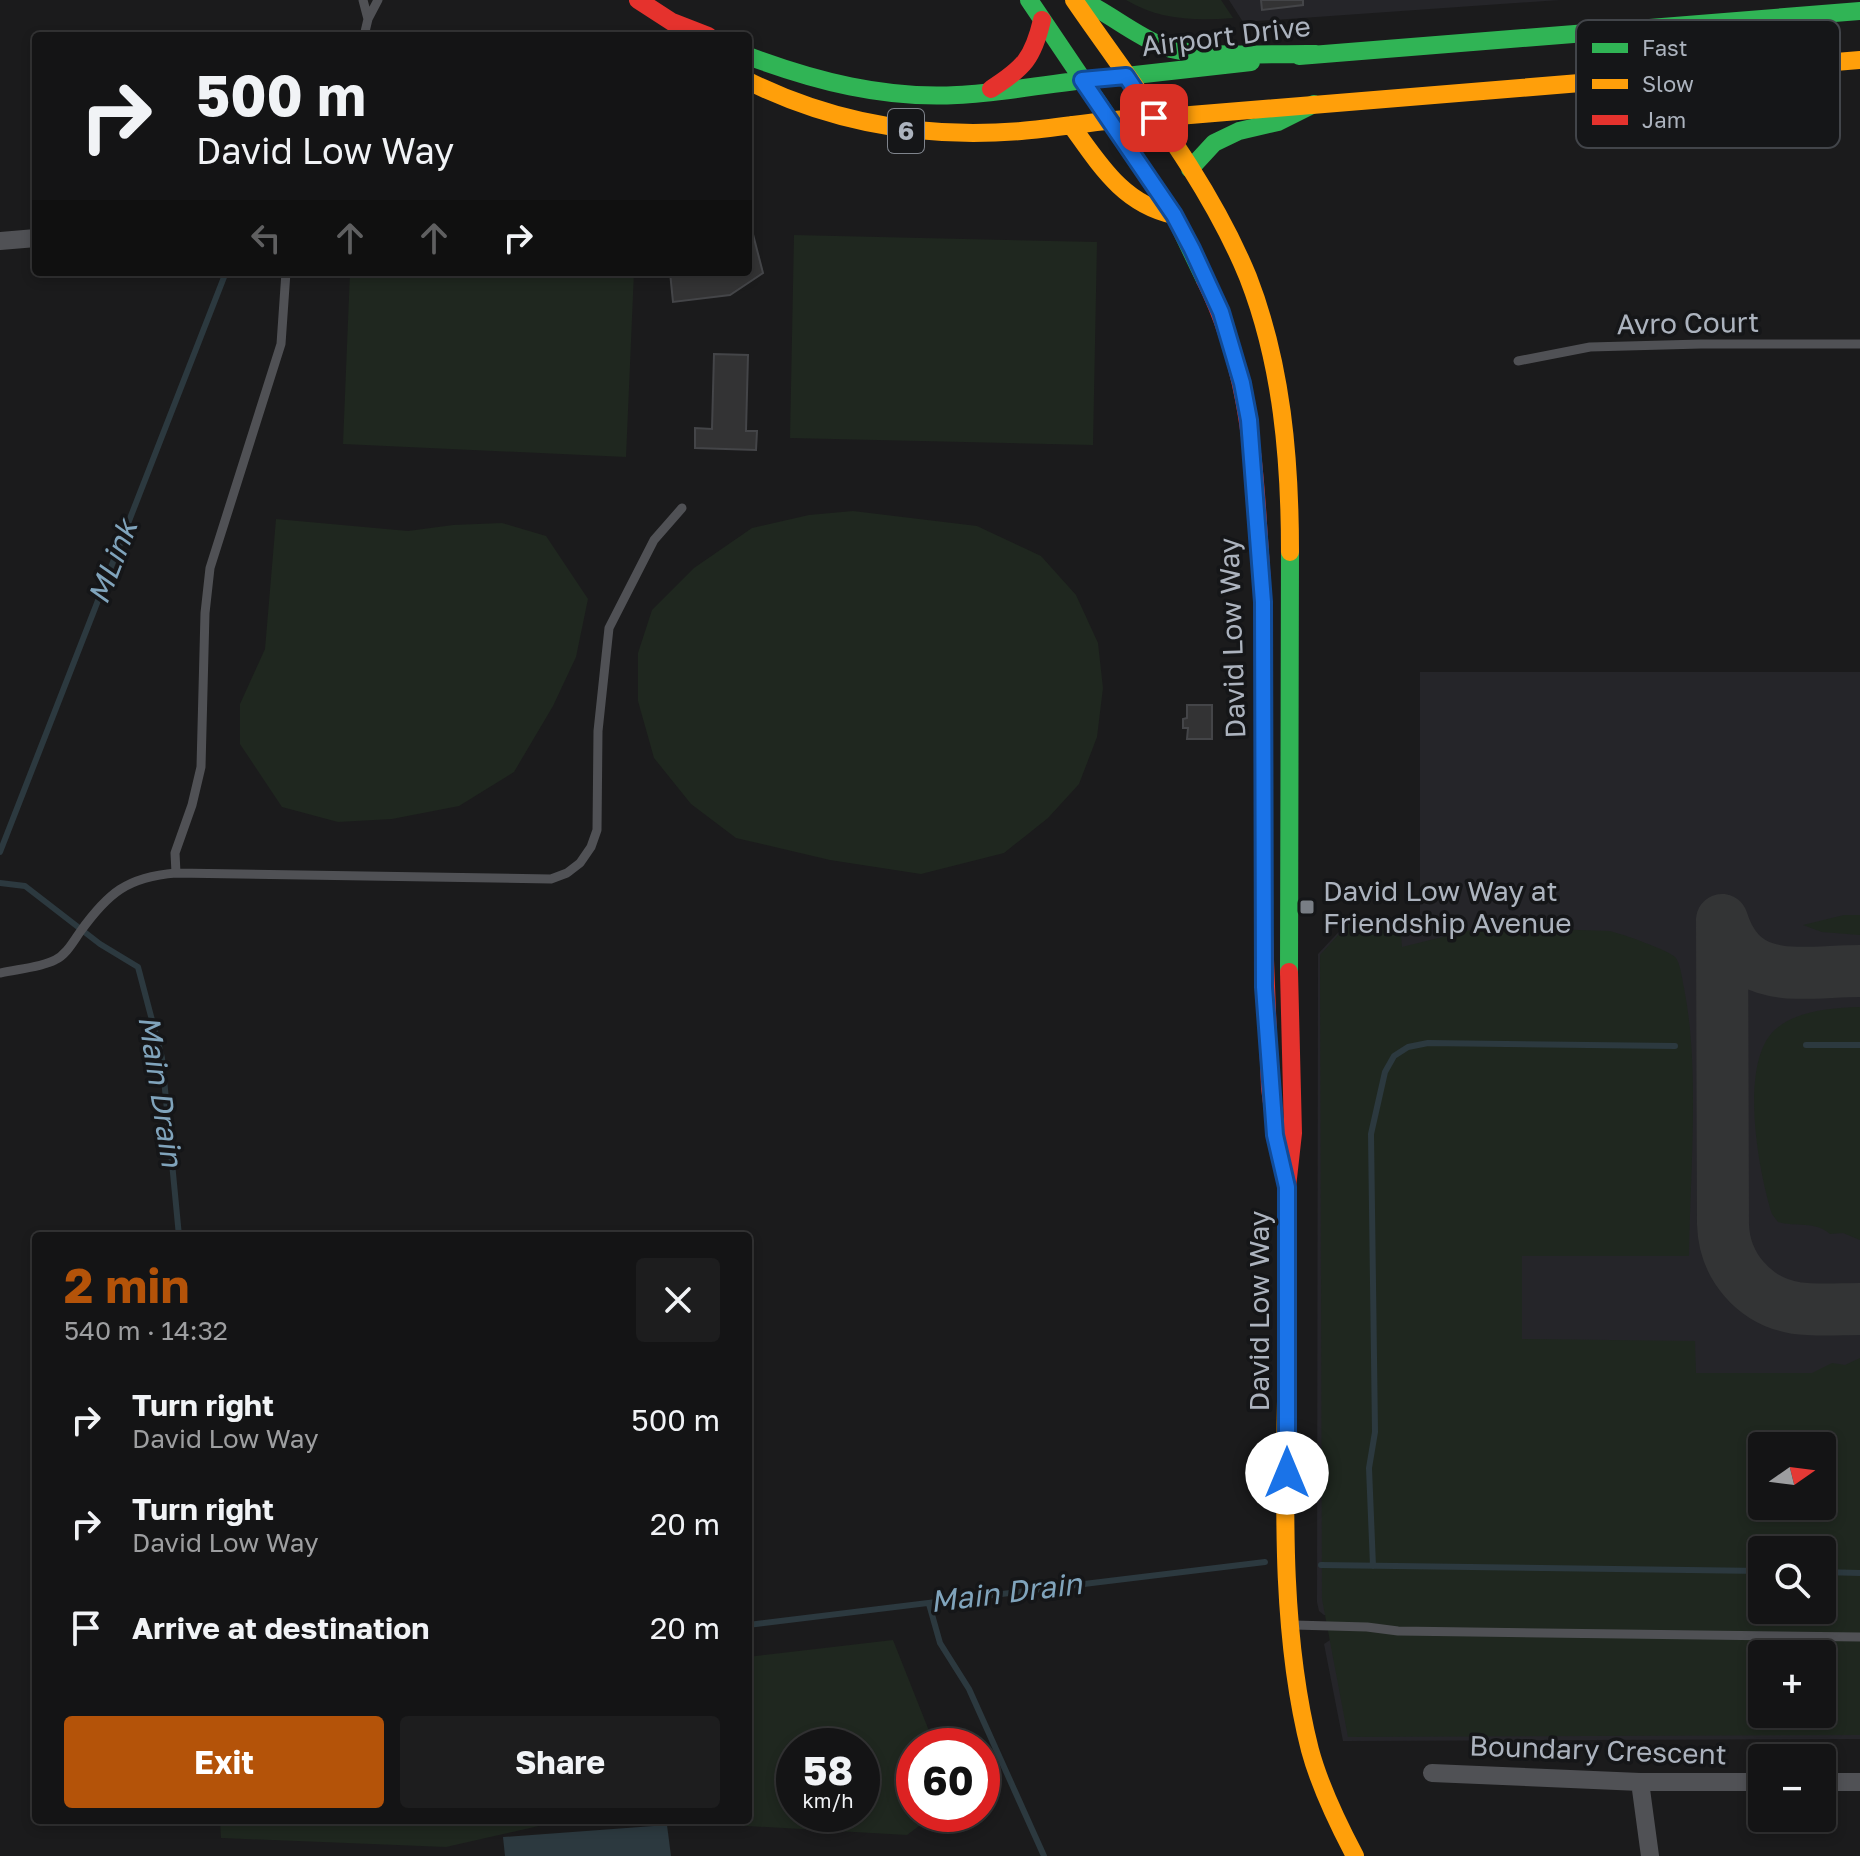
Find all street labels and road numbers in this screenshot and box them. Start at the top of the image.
street label: Airport Drive [1139,9,1312,62]
road number: 6 [888,109,924,153]
street label: Avro Court [1616,305,1760,340]
street label: David Low Way [1211,537,1251,739]
street label: David Low Way [1242,1210,1275,1411]
street label: Boundary Crescent [1469,1729,1727,1770]

